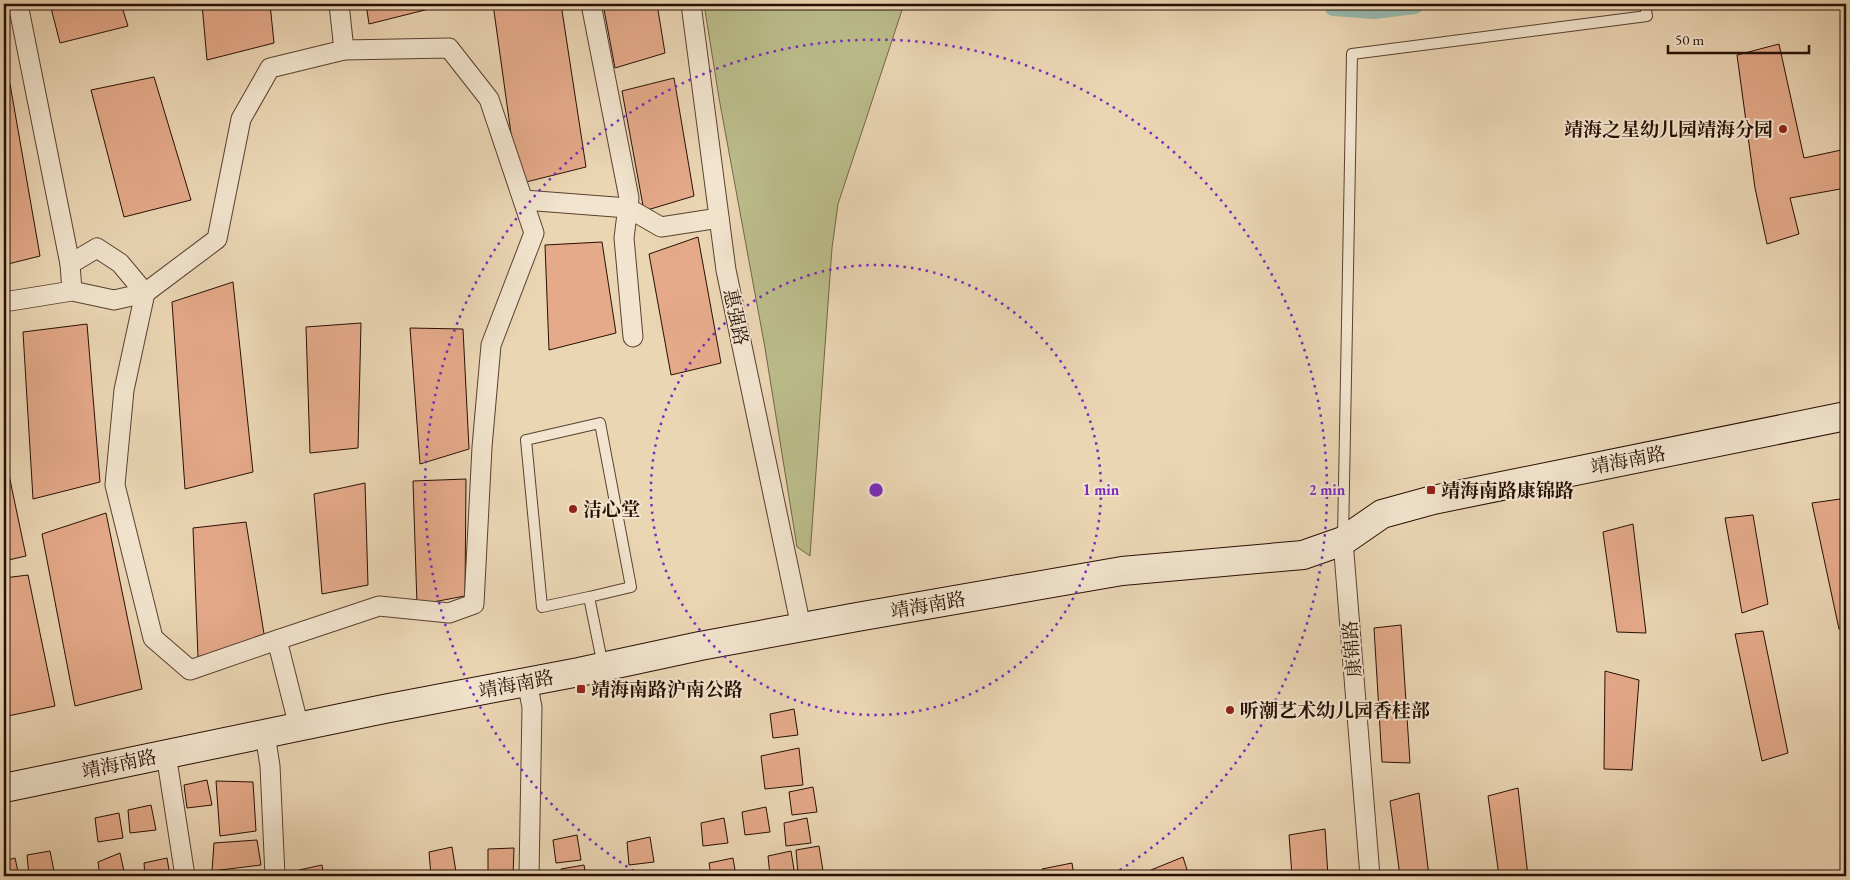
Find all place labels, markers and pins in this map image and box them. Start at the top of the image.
place label: 靖海之星幼儿园靖海分园 [1564,117,1773,142]
marker: 靖海之星幼儿园靖海分园 [1777,123,1789,135]
place label: 靖海南路康锦路 [1441,478,1574,503]
centre of rings [867,481,885,499]
marker: 靖海南路康锦路 [1425,484,1437,496]
place label: 洁心堂 [583,497,640,522]
marker: 洁心堂 [567,503,579,515]
place label: 靖海南路沪南公路 [591,677,743,702]
marker: 靖海南路沪南公路 [575,683,587,695]
place label: 听潮艺术幼儿园香桂部 [1240,698,1430,723]
marker: 听潮艺术幼儿园香桂部 [1224,704,1236,716]

